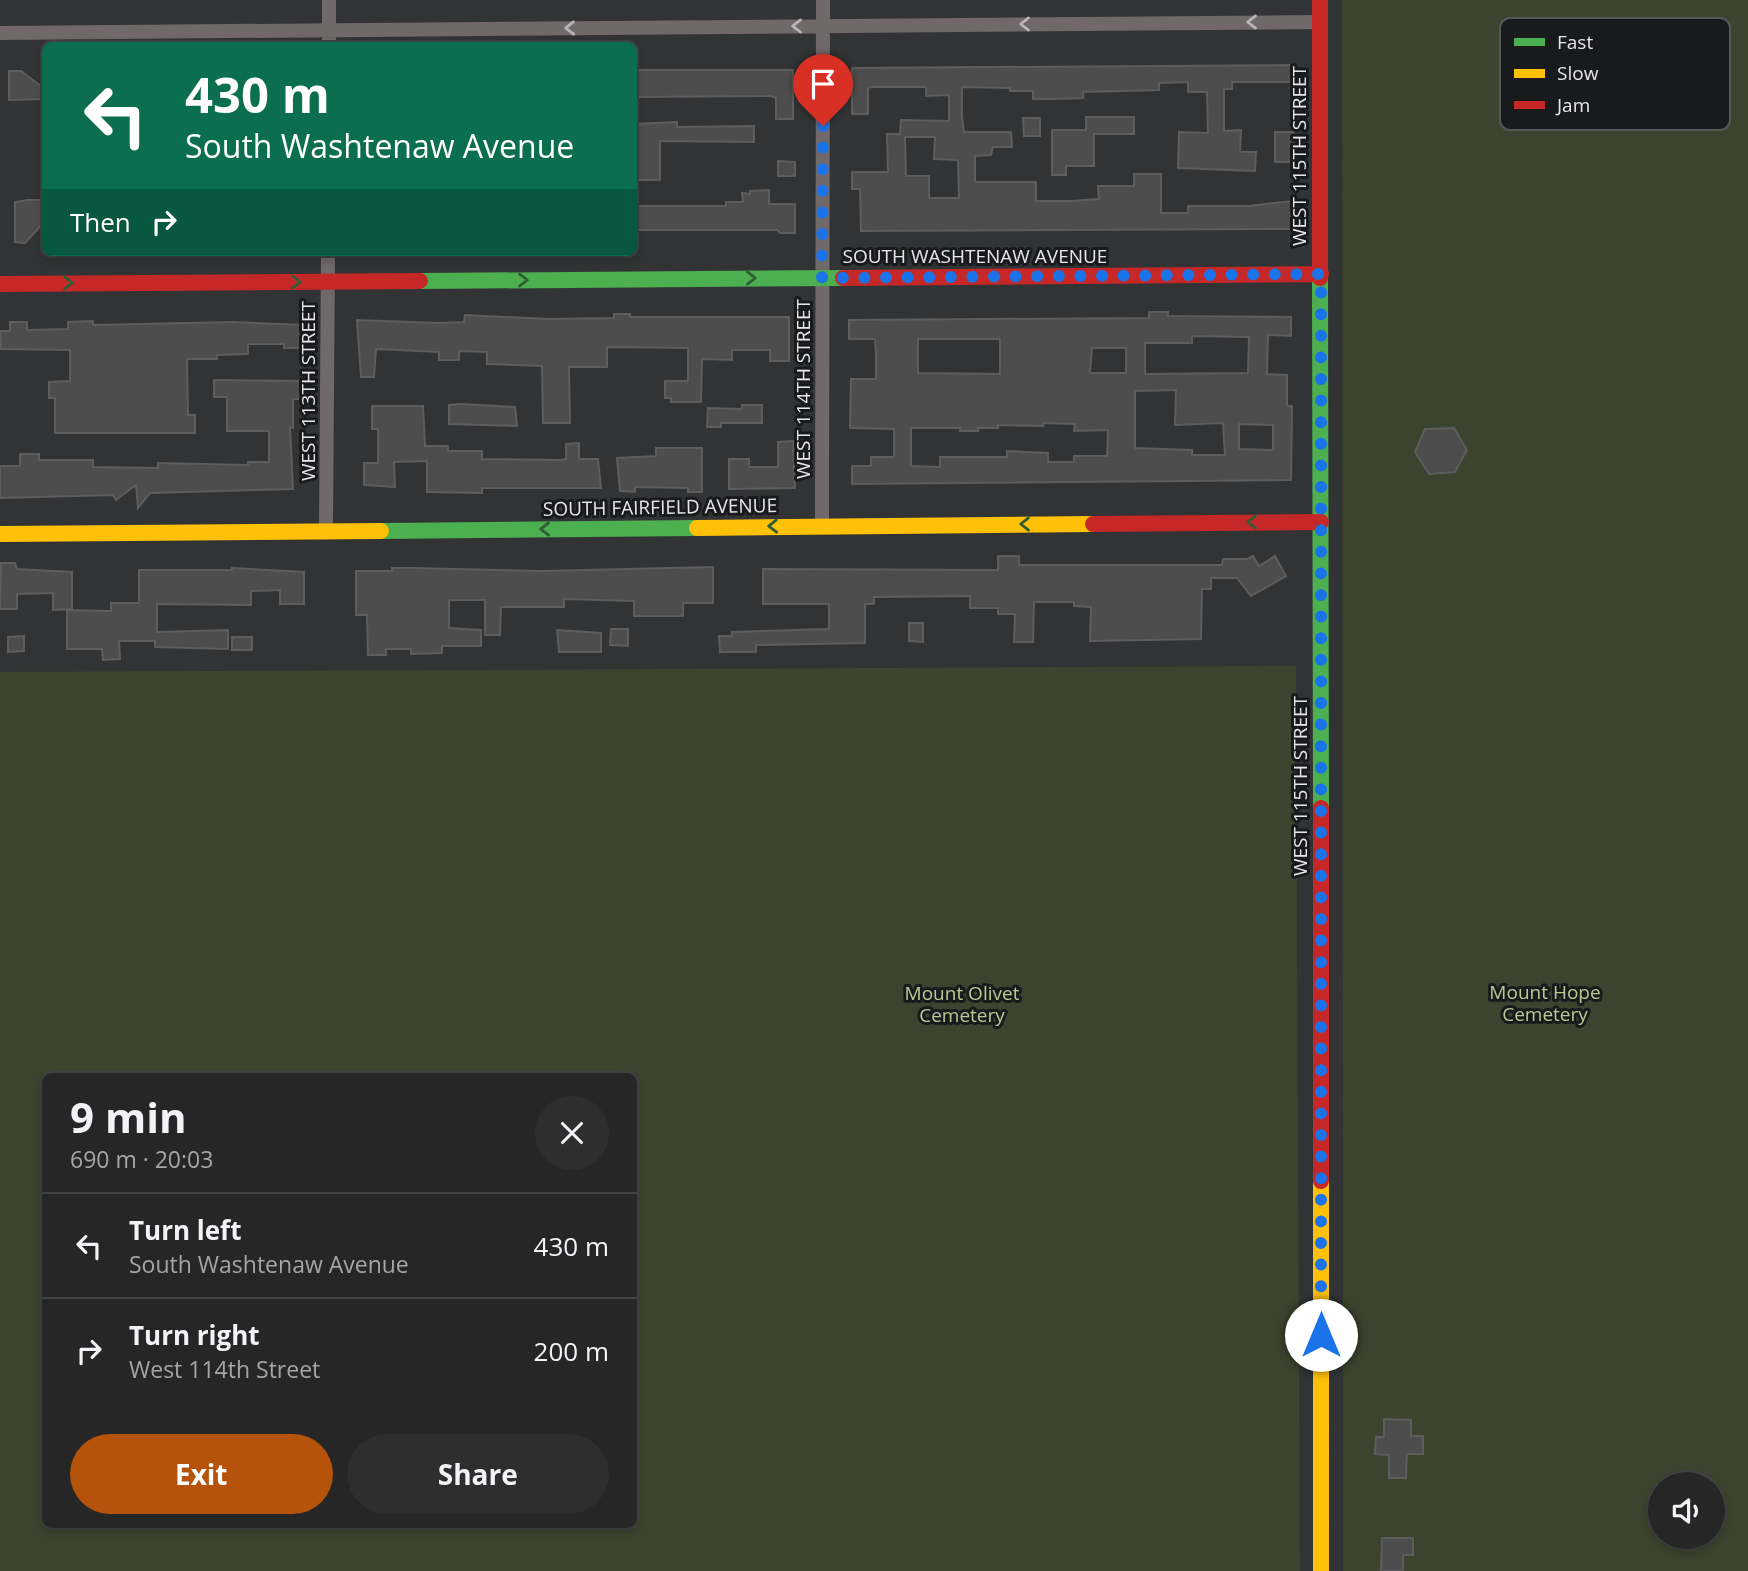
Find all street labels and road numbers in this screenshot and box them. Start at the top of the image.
street label: WEST 115TH STREET [1286,65,1312,246]
street label: SOUTH WASHTENAW AVENUE [843,243,1107,269]
street label: WEST 114TH STREET [790,298,816,479]
street label: WEST 113TH STREET [295,300,321,481]
street label: SOUTH FAIRFIELD AVENUE [543,492,777,522]
street label: WEST 115TH STREET [1287,695,1313,876]

